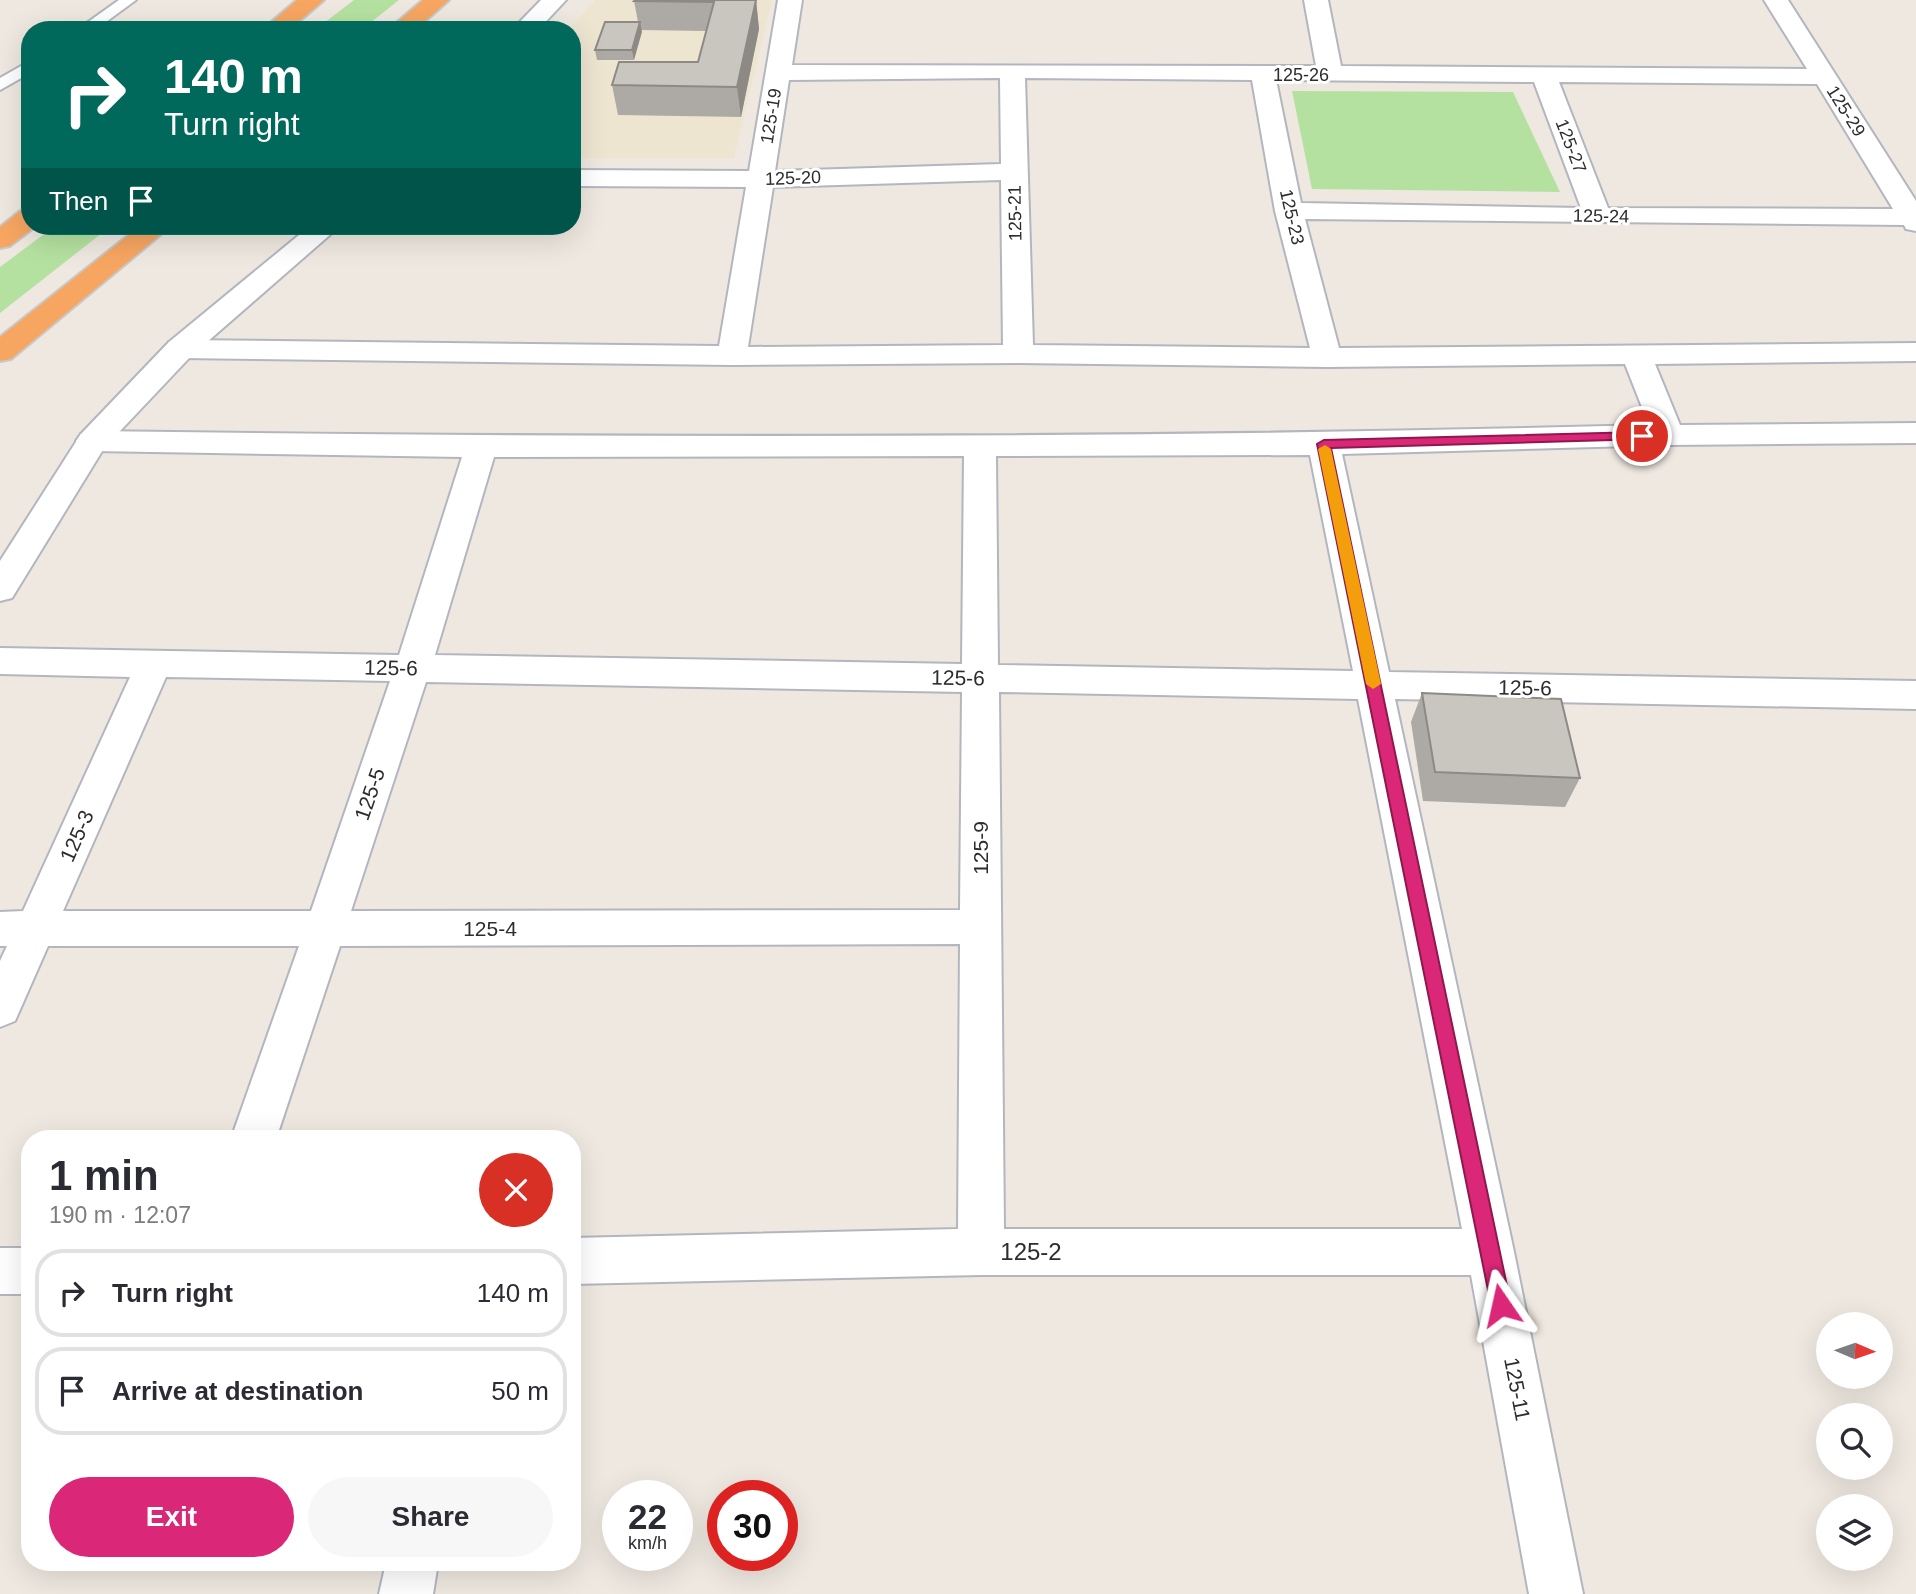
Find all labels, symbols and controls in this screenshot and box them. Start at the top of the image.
icon: right [49,49,140,140]
text: 140 m [164,49,303,103]
street label: 125-26 [1273,65,1329,85]
street label: 125-29 [1823,82,1869,140]
street label: 125-19 [757,87,785,145]
text: Turn right [164,106,300,142]
street label: 125-27 [1552,116,1590,176]
street label: 125-20 [765,167,821,189]
icon: arrive [122,182,160,220]
street label: 125-21 [1005,185,1025,241]
text: Then [49,186,108,216]
street label: 125-23 [1276,187,1308,247]
street label: 125-24 [1573,206,1629,226]
pin [1612,406,1672,466]
icon: arrive [1623,417,1661,455]
street label: 125-6 [364,656,418,679]
street label: 125-6 [931,666,985,689]
street label: 125-6 [1498,676,1552,699]
street label: 125-5 [350,765,389,823]
street label: 125-3 [55,807,98,865]
street label: 125-9 [969,821,992,875]
street label: 125-4 [463,917,517,940]
text: 1 min [49,1152,159,1199]
button: close [479,1153,553,1227]
text: 190 m · 12:07 [49,1202,191,1228]
street label: 125-2 [1000,1238,1062,1265]
position arrow [1464,1268,1538,1342]
icon: right [53,1274,91,1312]
text: Turn right [112,1278,233,1308]
text: 140 m [477,1278,549,1308]
north arrow [1816,1312,1894,1390]
map controls [1816,1312,1893,1571]
street label: 125-11 [1500,1355,1535,1422]
icon: arrive [53,1372,91,1410]
text: Arrive at destination [112,1376,363,1406]
text: 50 m [491,1376,549,1406]
button: search [1816,1403,1893,1480]
button: Exit [49,1477,294,1557]
button: Share [308,1477,553,1557]
speed limit sign: 30 [707,1480,798,1571]
button: layers [1816,1494,1893,1571]
text: 22 [628,1497,667,1536]
text: km/h [628,1533,667,1553]

